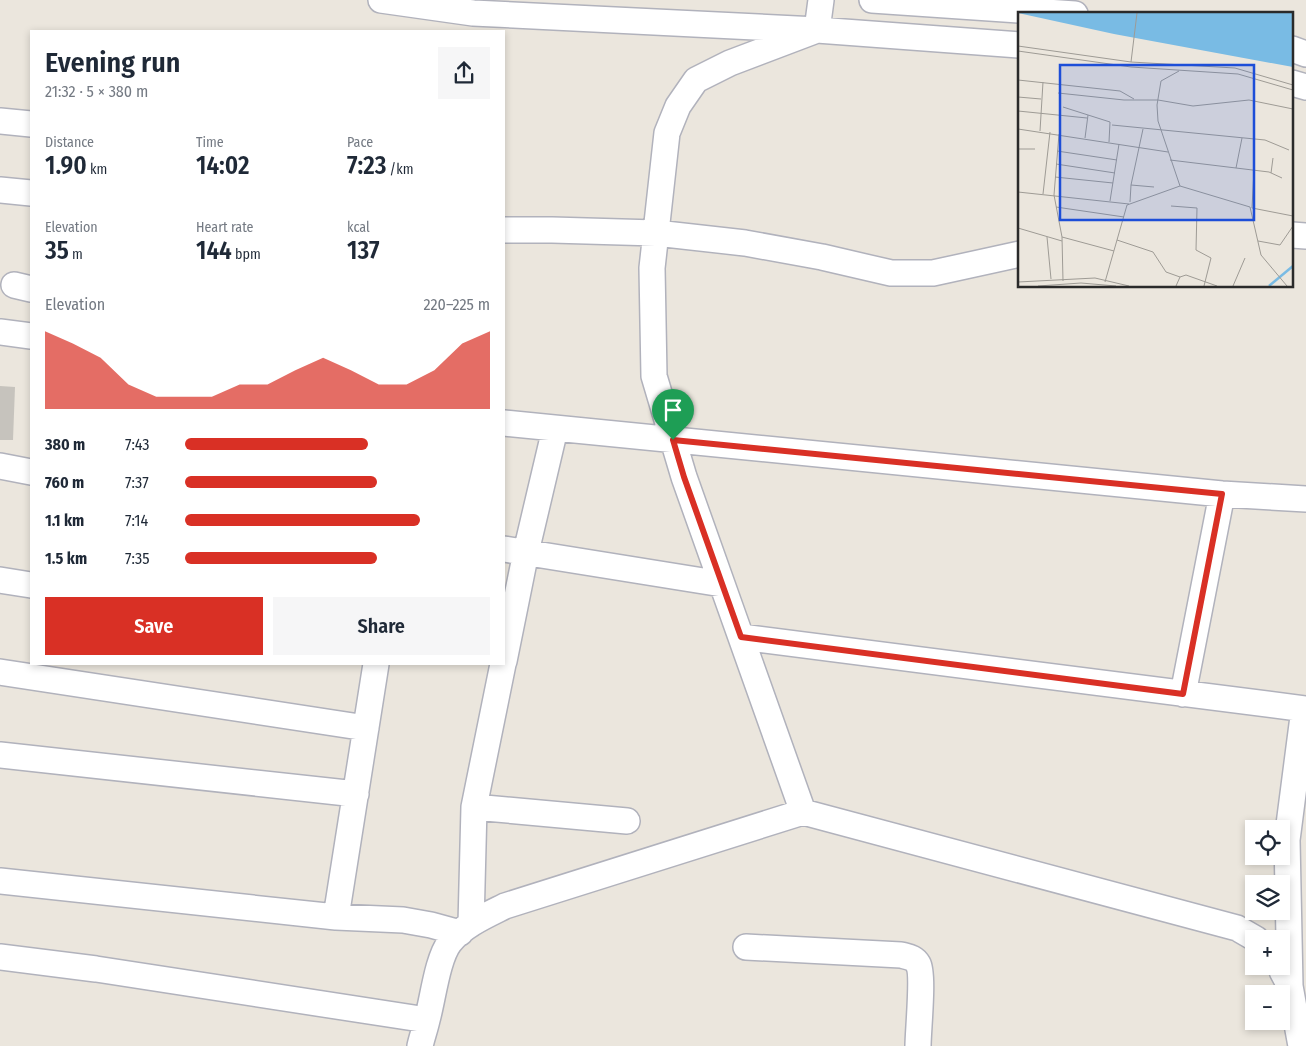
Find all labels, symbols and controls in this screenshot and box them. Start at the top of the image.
inset map [1018,12,1294,288]
text: Evening run [45,46,180,79]
button: share [438,47,490,99]
text: 21:32 · 5 × 380 m [45,82,148,101]
text: Distance [45,134,94,151]
text: Time [196,134,224,151]
text: Pace [347,134,373,151]
text: 1.90 [45,151,87,181]
text: 14:02 [196,151,249,181]
text: 7:23 [347,151,386,181]
text: km [87,161,107,178]
text: /km [386,161,413,178]
text: Elevation [45,219,98,236]
text: Heart rate [196,219,253,236]
text: kcal [347,219,370,236]
text: 35 [45,236,69,266]
text: 144 [196,236,232,266]
text: 137 [347,236,379,266]
text: m [69,246,83,263]
text: bpm [232,246,261,263]
text: Elevation [45,295,105,314]
text: 220–225 m [423,295,490,314]
pin [652,389,694,440]
icon: arrive [659,396,687,424]
text: 380 m [45,435,85,454]
text: 7:43 [125,435,150,454]
text: 760 m [45,473,84,492]
text: 7:37 [125,473,149,492]
text: 1.1 km [45,511,84,530]
text: 7:14 [125,511,148,530]
text: 1.5 km [45,549,87,568]
text: 7:35 [125,549,150,568]
button: Save [45,597,263,655]
button: Share [273,597,490,655]
map controls [1245,820,1290,1030]
button: locate [1245,820,1290,865]
button: layers [1245,875,1290,920]
button: + [1245,930,1290,975]
button: − [1245,985,1290,1030]

